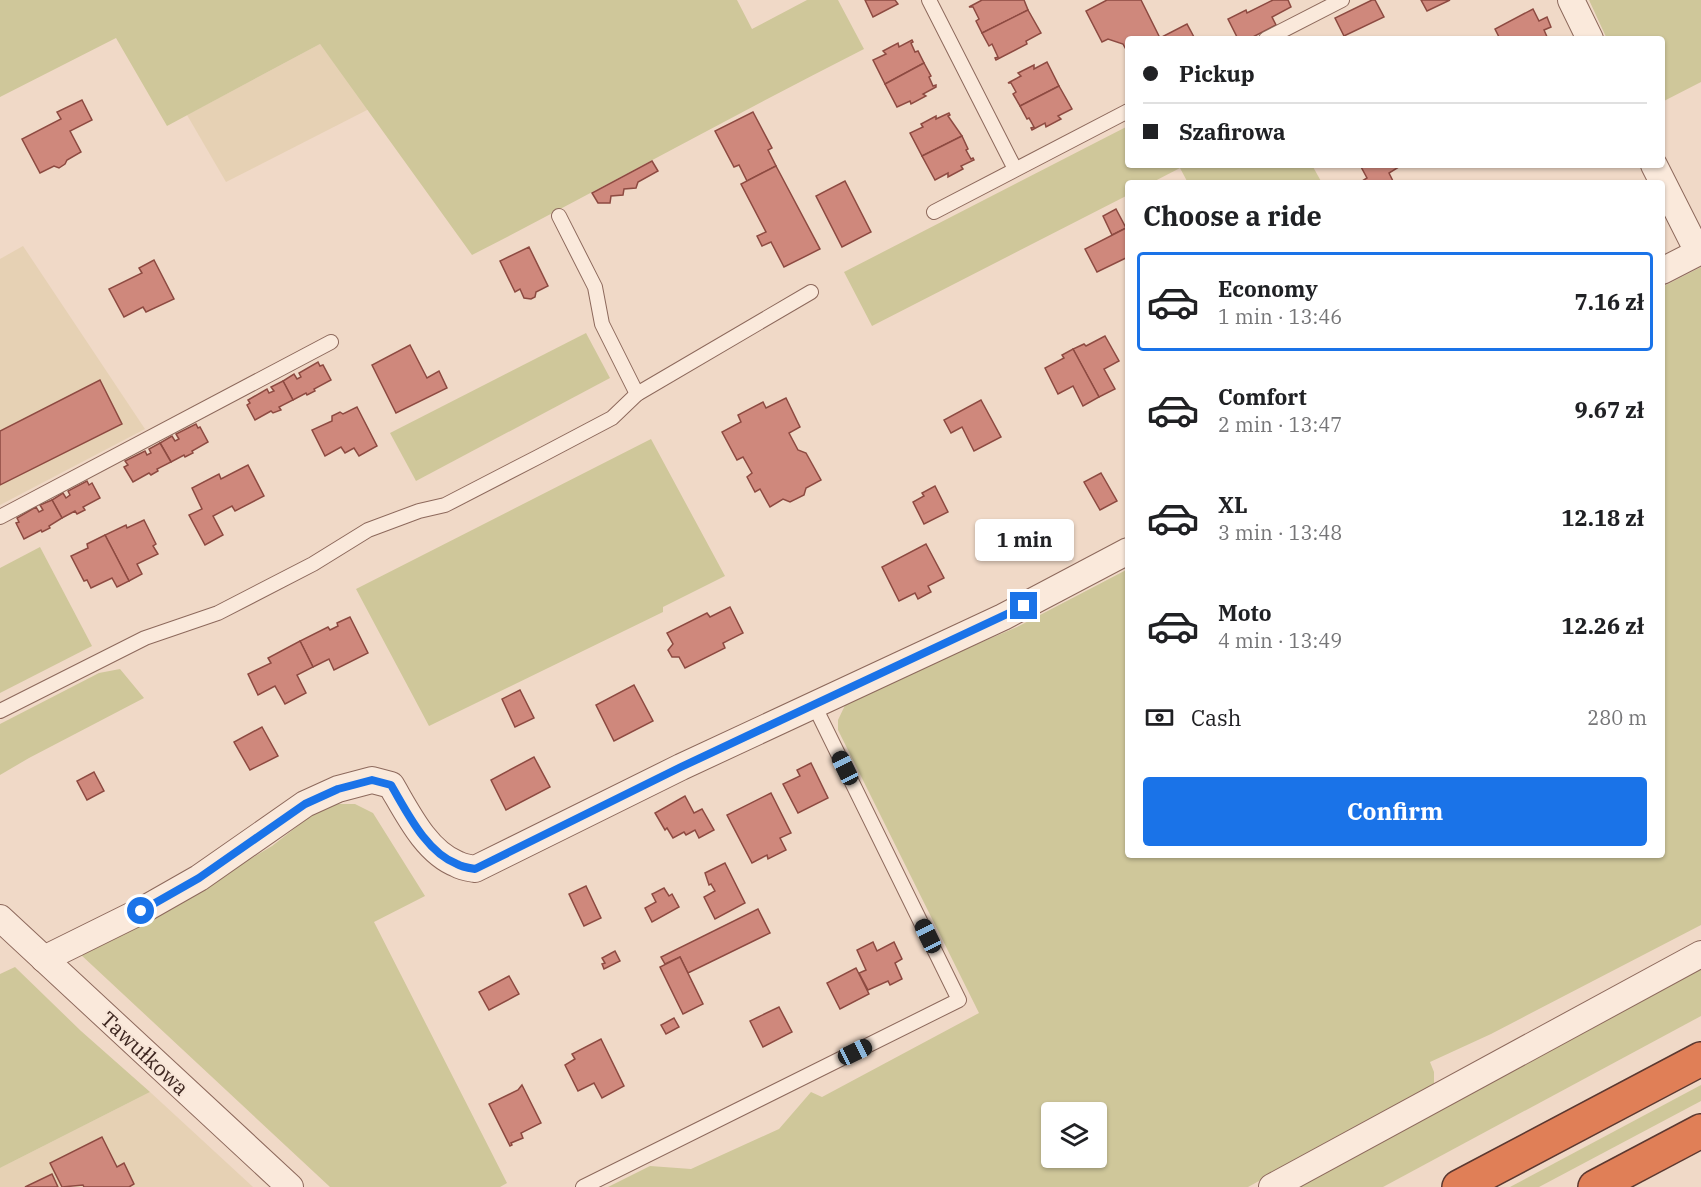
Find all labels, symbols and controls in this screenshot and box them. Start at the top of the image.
text: Pickup [1179,59,1255,88]
text: Szafirowa [1179,117,1286,146]
text: Choose a ride [1143,198,1322,233]
text: Economy [1218,274,1318,303]
icon: car [1146,275,1200,329]
text: 7.16 zł [1574,287,1644,316]
text: 1 min · 13:46 [1218,303,1342,330]
text: Comfort [1218,382,1307,411]
icon: car [1146,383,1200,437]
text: 9.67 zł [1574,395,1644,424]
text: 2 min · 13:47 [1218,411,1342,438]
text: XL [1218,490,1248,519]
icon: car [1146,491,1200,545]
text: 12.18 zł [1561,503,1644,532]
callout: 1 min [974,519,1074,561]
text: 3 min · 13:48 [1218,519,1342,546]
text: 1 min [997,526,1053,553]
route end [1010,592,1037,619]
text: Moto [1218,598,1272,627]
icon: car [1146,599,1200,653]
text: 12.26 zł [1561,611,1644,640]
text: 4 min · 13:49 [1218,627,1342,654]
icon: cash [1143,701,1176,734]
text: Cash [1191,703,1242,732]
text: 280 m [1587,704,1647,731]
car [829,748,861,788]
button: Confirm [1143,777,1647,846]
route start [127,897,154,924]
car [912,916,944,956]
street label: Tawułkowa [95,1005,195,1101]
car [835,1036,875,1068]
map controls [1041,1102,1107,1168]
button: layers [1041,1102,1107,1168]

